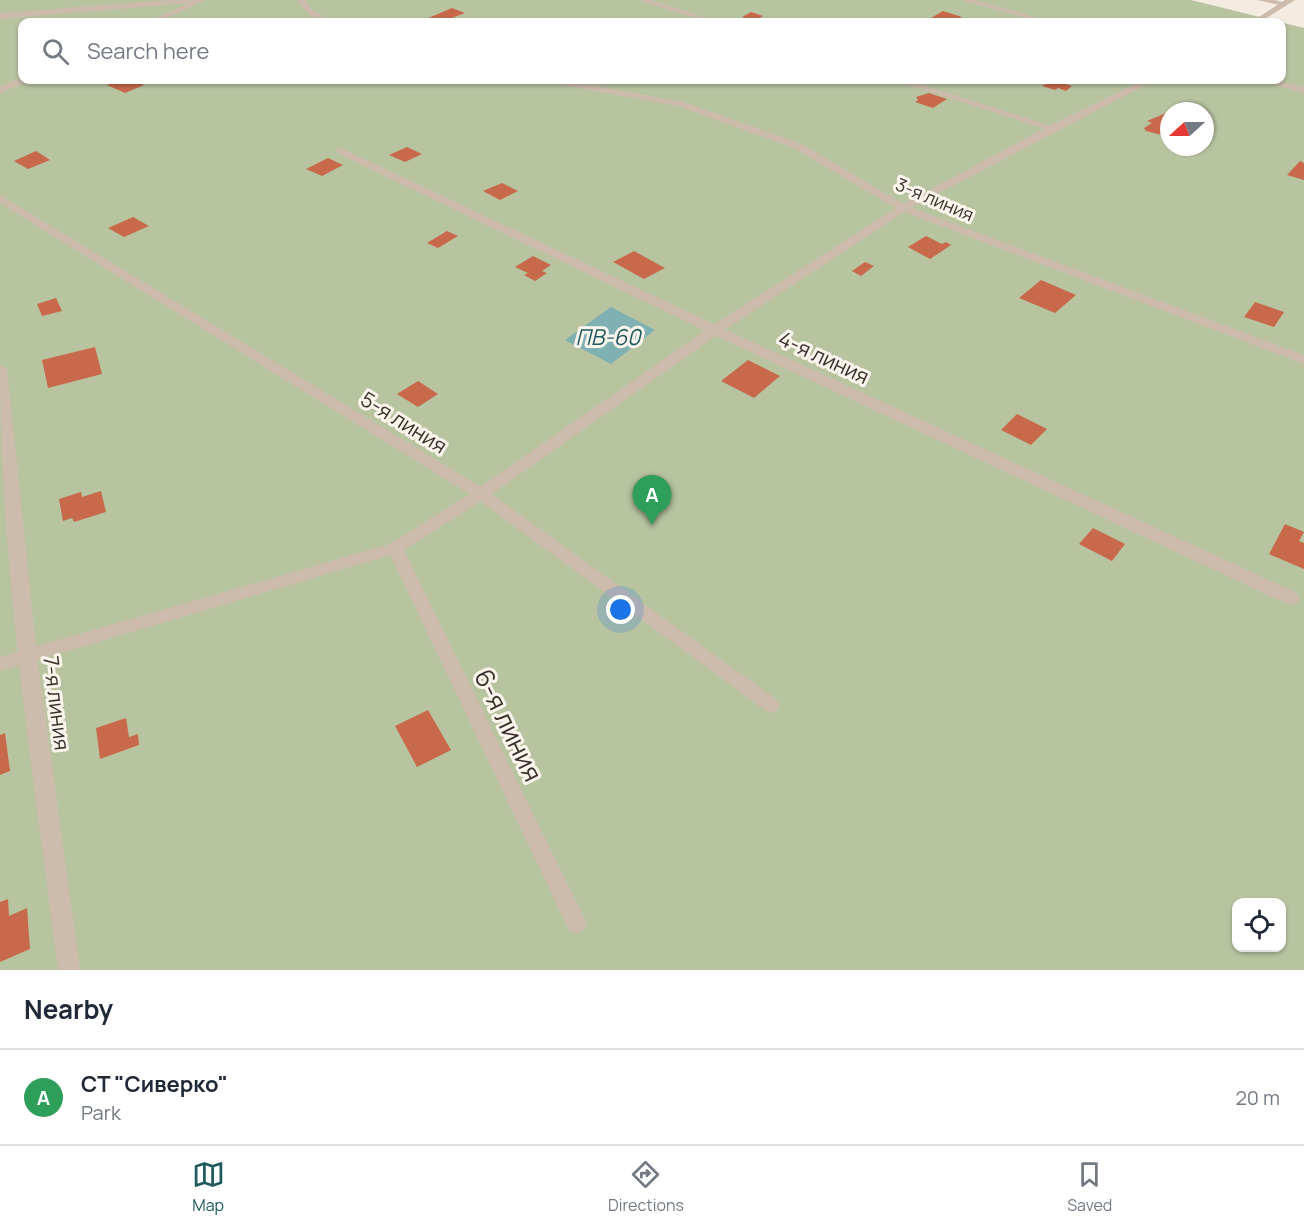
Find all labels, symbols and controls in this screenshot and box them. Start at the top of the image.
search box [18,18,1286,84]
icon: search [39,35,72,68]
text: Search here [87,36,209,66]
north arrow [1160,102,1214,156]
street label: 3-я линия [892,172,978,226]
water label: ПВ-60 [575,322,642,352]
street label: 4-я линия [774,324,874,390]
street label: 5-я линия [356,384,452,460]
pin: A [632,476,672,525]
your location [606,595,635,624]
street label: 7-я линия [37,654,77,752]
street label: 6-я линия [466,663,552,787]
map controls [1232,898,1286,952]
button: locate [1232,898,1286,952]
text: Nearby [24,991,113,1027]
text: СТ "Сиверко" [81,1069,228,1099]
text: A [37,1084,50,1111]
text: 20 m [1235,1084,1280,1111]
text: Park [81,1099,121,1126]
tab: Map [192,1158,225,1216]
tab: Directions [608,1158,684,1216]
tab: Saved [1067,1158,1112,1216]

